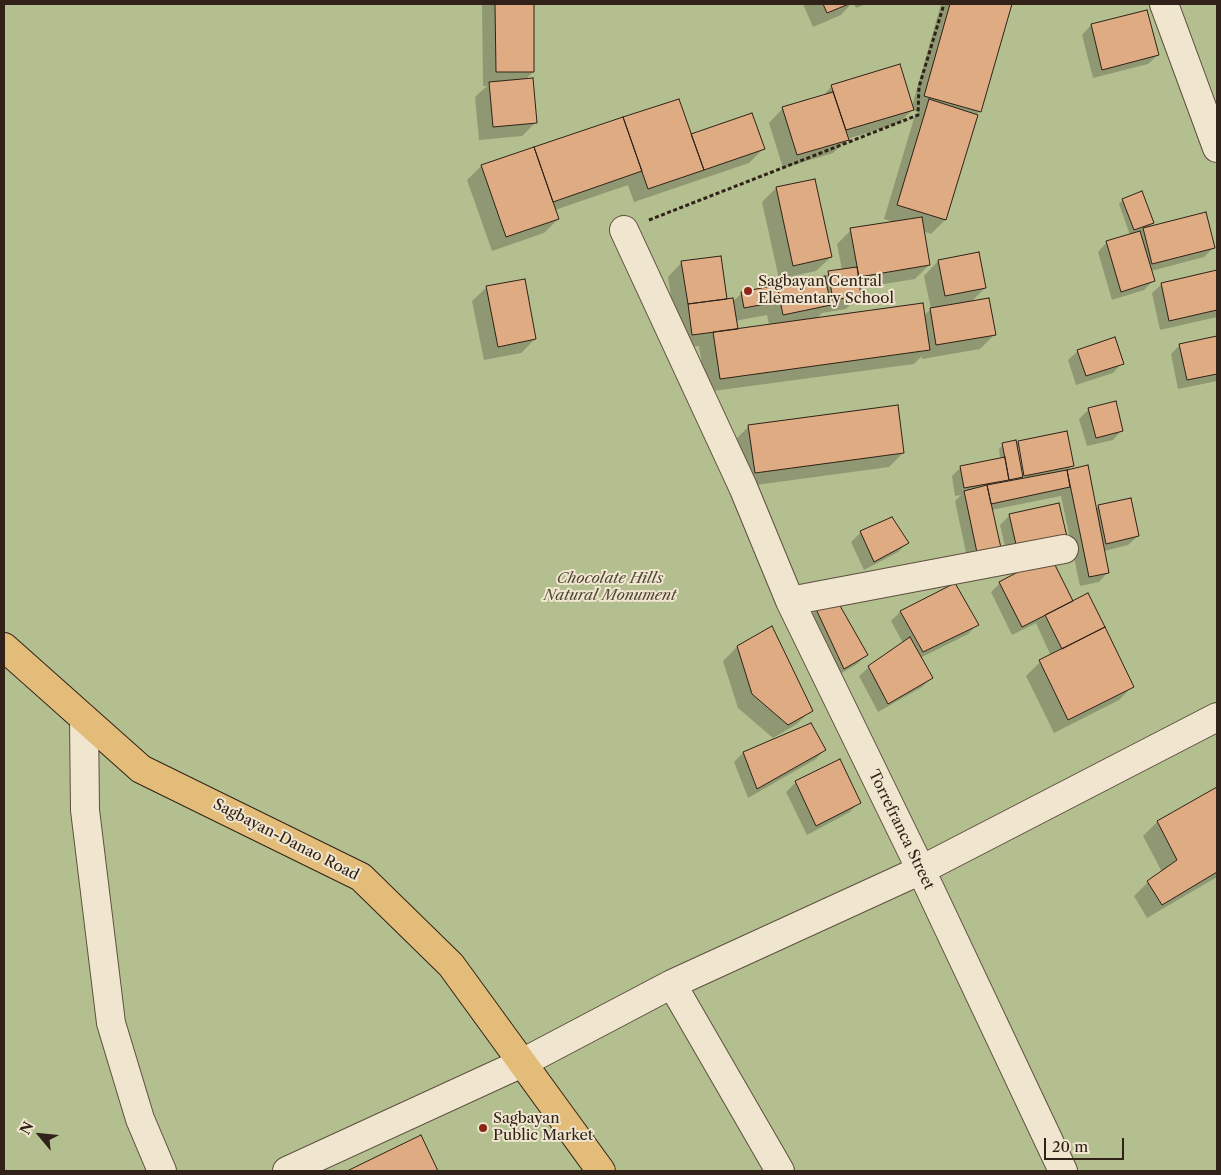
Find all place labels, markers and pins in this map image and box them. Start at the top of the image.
place label: Sagbayan Central Elementary School [758,273,894,308]
marker: Sagbayan Central Elementary School [742,285,754,297]
place label: Sagbayan Public Market [493,1110,593,1145]
marker: Sagbayan Public Market [477,1122,489,1134]

